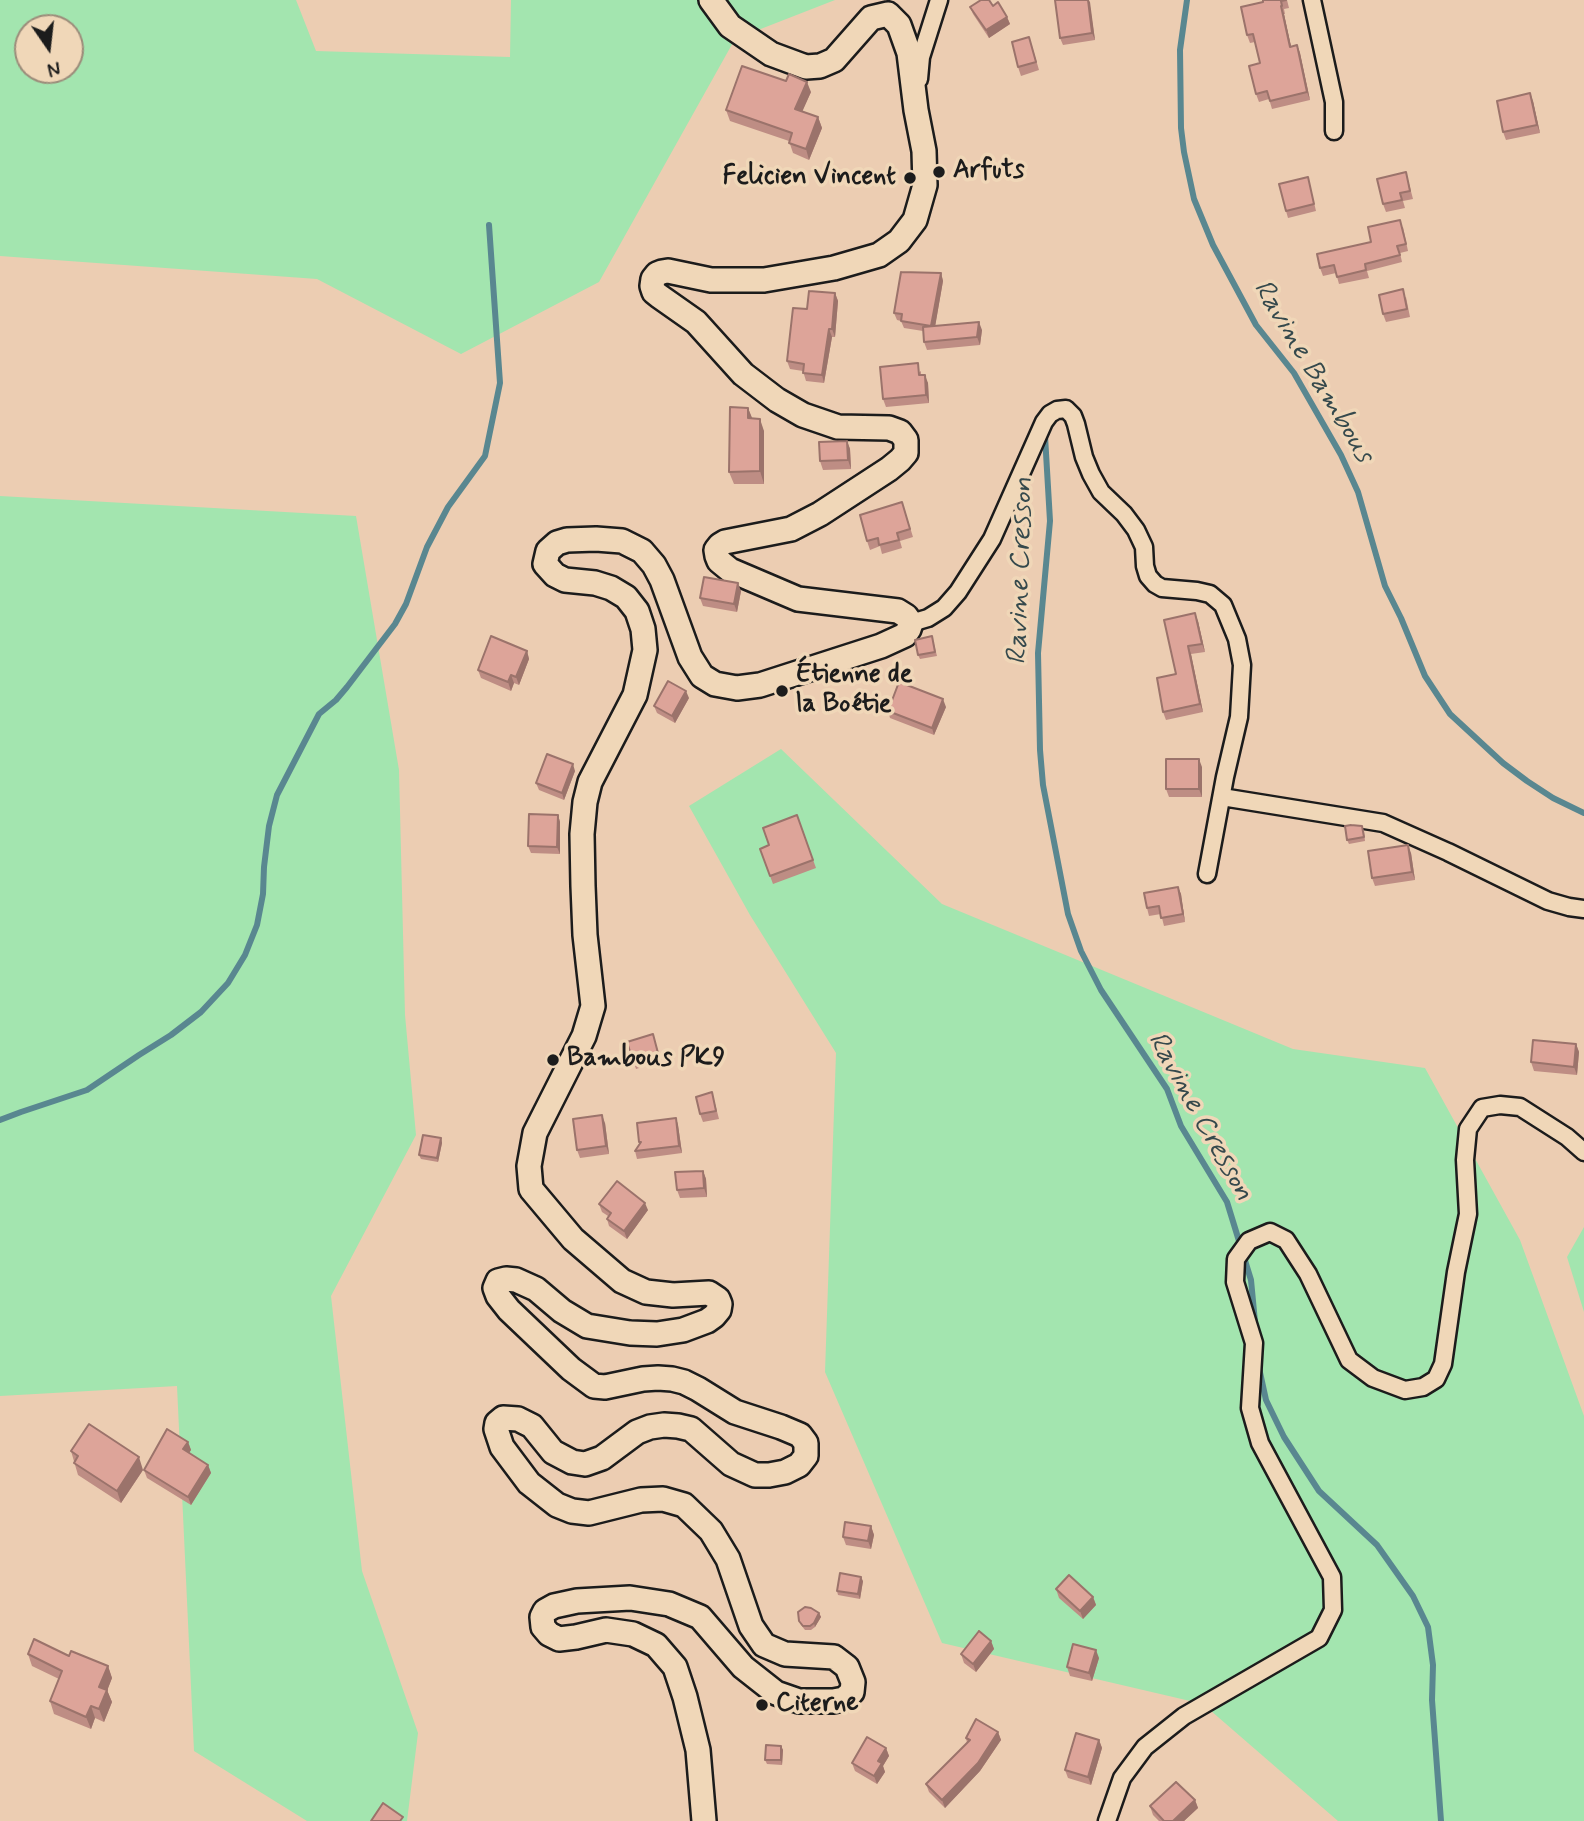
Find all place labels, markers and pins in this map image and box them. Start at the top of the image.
place label: Arfuts [953,156,1024,188]
place label: Felicien Vincent [722,162,896,194]
marker: Arfuts [931,164,947,180]
marker: Felicien Vincent [902,170,918,186]
place label: Étienne de la Boétie [796,660,913,722]
marker: Étienne de la Boétie [774,683,790,699]
place label: Bambous PK9 [567,1044,725,1076]
marker: Bambous PK9 [545,1052,561,1068]
place label: Citerne [776,1689,859,1721]
marker: Citerne [754,1697,770,1713]

